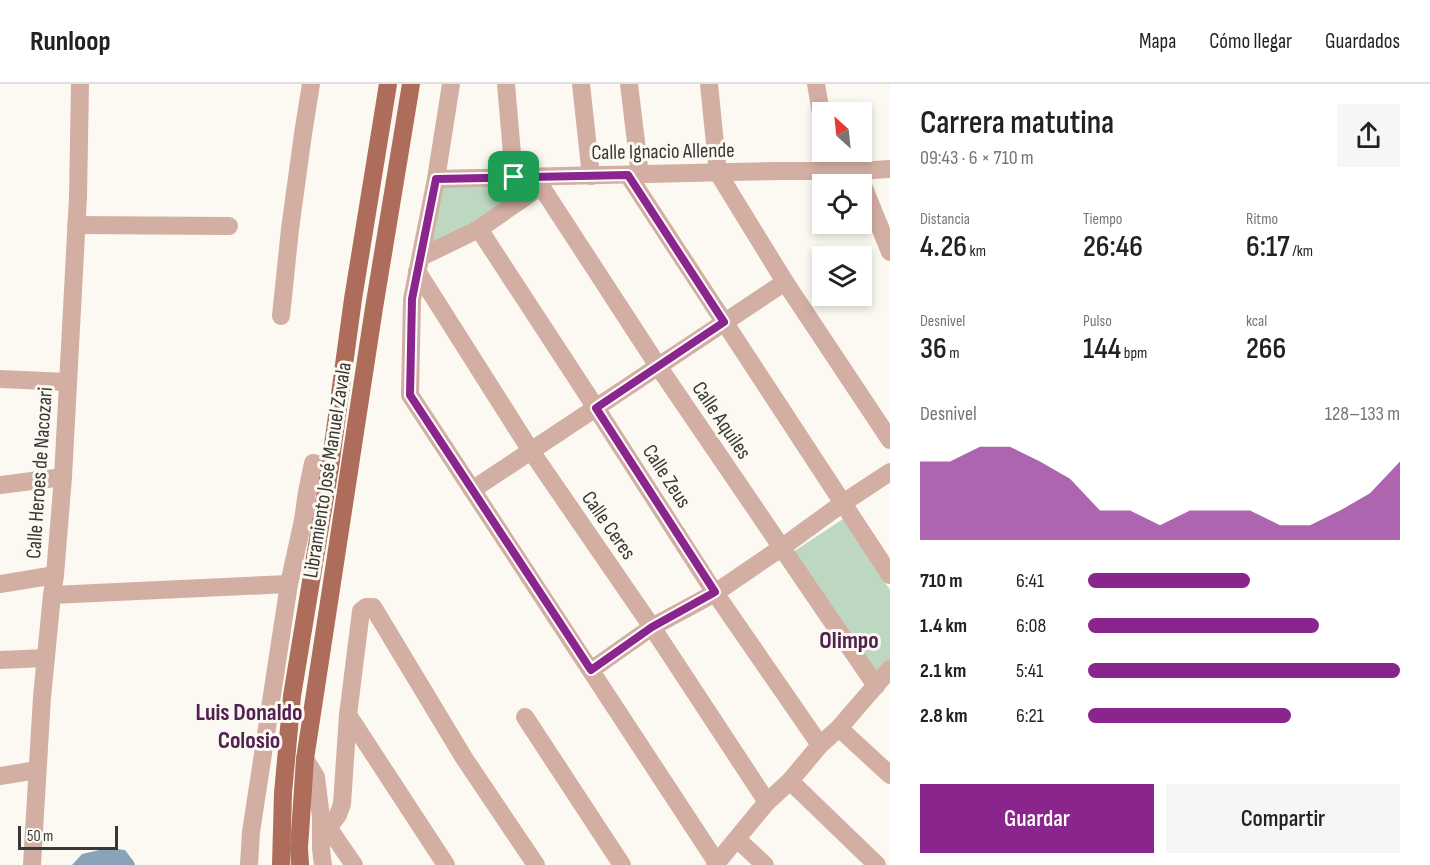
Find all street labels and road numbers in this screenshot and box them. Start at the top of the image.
street label: Calle Ignacio Allende [591,138,735,165]
street label: Libramiento José Manuel Zavala [298,360,357,580]
street label: Calle Aquiles [687,377,757,464]
street label: Calle Heroes de Nacozari [21,386,58,560]
street label: Calle Zeus [637,440,696,513]
street label: Calle Ceres [576,486,641,564]

